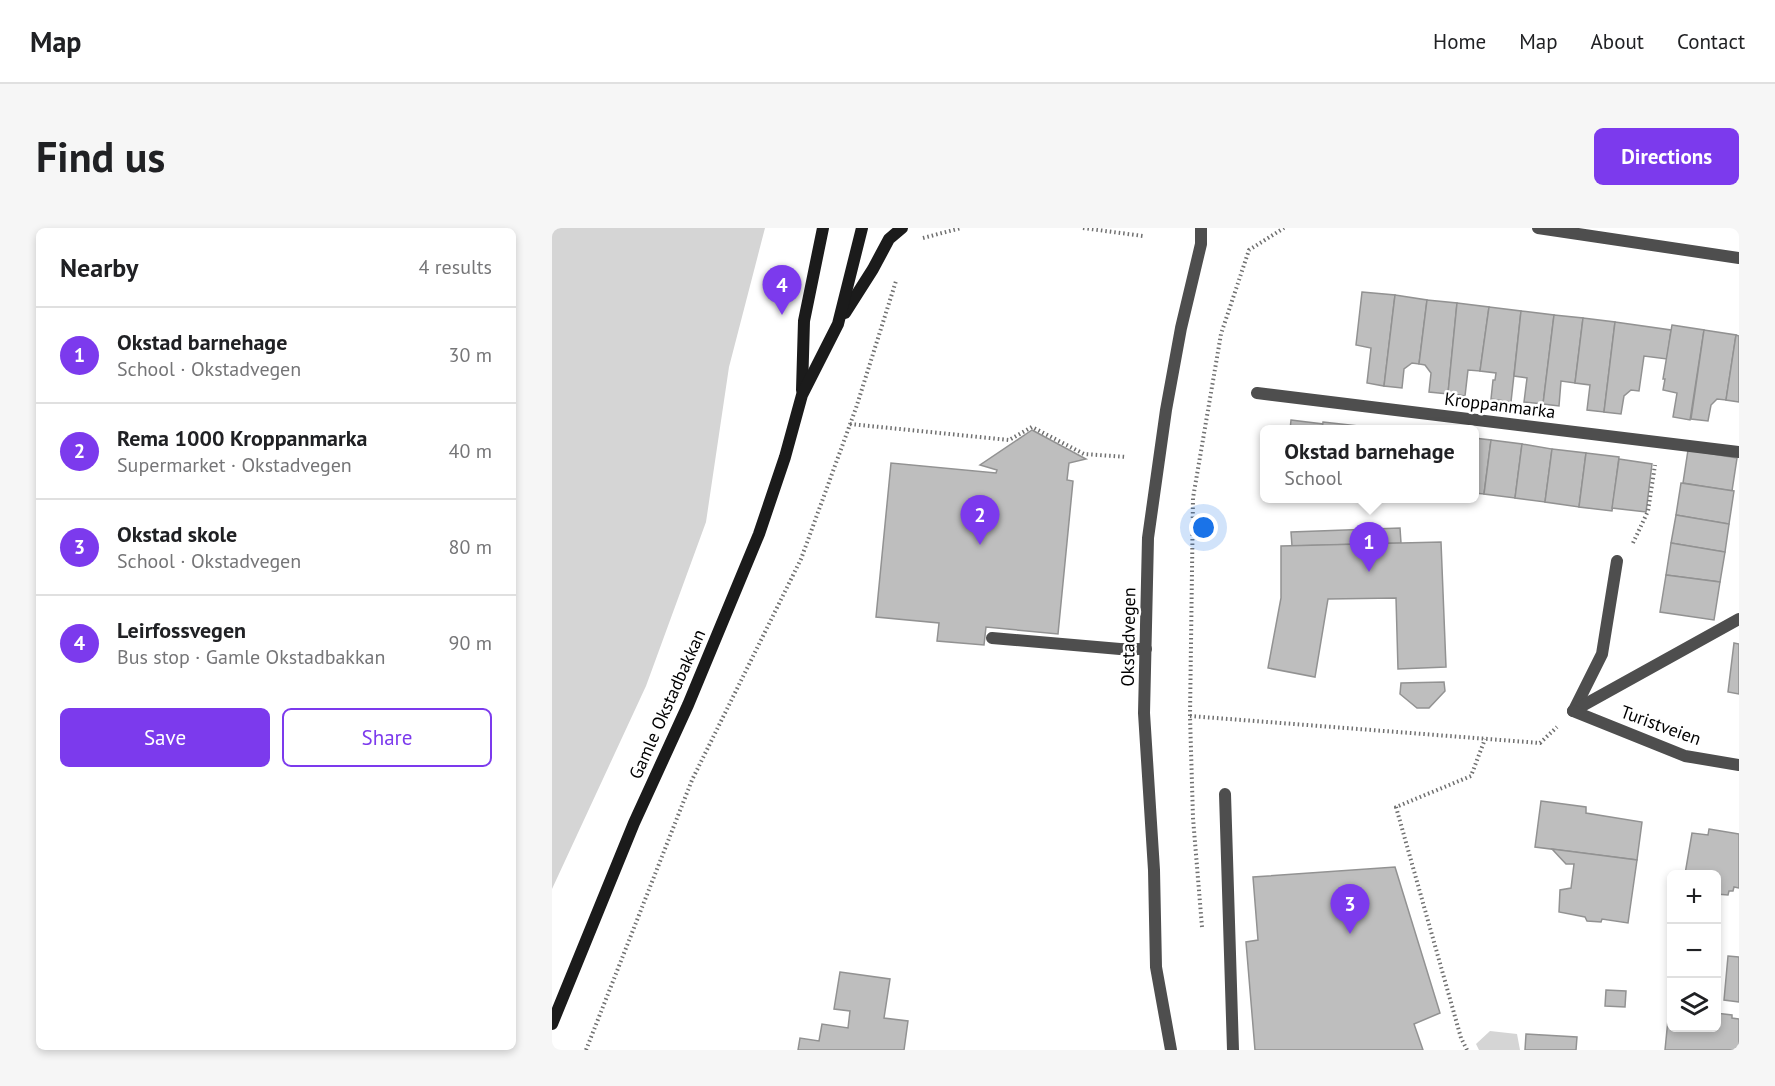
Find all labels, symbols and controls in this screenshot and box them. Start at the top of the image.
text: Map [30,23,81,60]
text: Home [1433,28,1486,55]
text: Map [1519,28,1558,55]
text: About [1591,28,1644,55]
text: Contact [1677,28,1745,55]
button: Directions [1594,128,1739,185]
text: Find us [36,129,165,184]
text: Nearby [60,251,138,284]
text: 4 results [419,254,492,280]
pin: 4 [762,266,802,315]
text: Okstad barnehage [117,328,287,356]
text: 1 [74,342,85,368]
text: 30 m [449,342,492,368]
text: School · Okstadvegen [117,356,301,382]
street label: Kroppanmarka [1443,387,1557,423]
text: Rema 1000 Kroppanmarka [117,424,367,452]
popup [1260,425,1479,503]
text: Okstad barnehage [1284,437,1455,465]
text: 2 [74,438,85,464]
text: 40 m [449,438,492,464]
text: Supermarket · Okstadvegen [117,452,352,478]
text: School [1284,465,1342,491]
pin: 2 [960,496,1000,545]
your location [1189,513,1218,542]
text: Okstad skole [117,520,237,548]
pin: 1 [1350,522,1388,572]
text: 3 [74,534,85,560]
text: 80 m [449,534,492,560]
text: School · Okstadvegen [117,548,301,574]
street label: Okstadvegen [1116,587,1140,687]
text: Leirfossvegen [117,616,246,644]
street label: Gamle Okstadbakkan [624,625,710,783]
text: 4 [74,630,85,656]
text: 90 m [449,630,492,656]
text: Bus stop · Gamle Okstadbakkan [117,644,385,670]
street label: Turistveien [1618,700,1704,750]
button: Save [60,708,270,767]
button: Share [282,708,492,767]
map controls [1667,870,1721,1032]
button: + [1667,870,1721,924]
pin: 3 [1330,884,1370,934]
button: − [1667,924,1721,978]
button: layers [1667,978,1721,1032]

